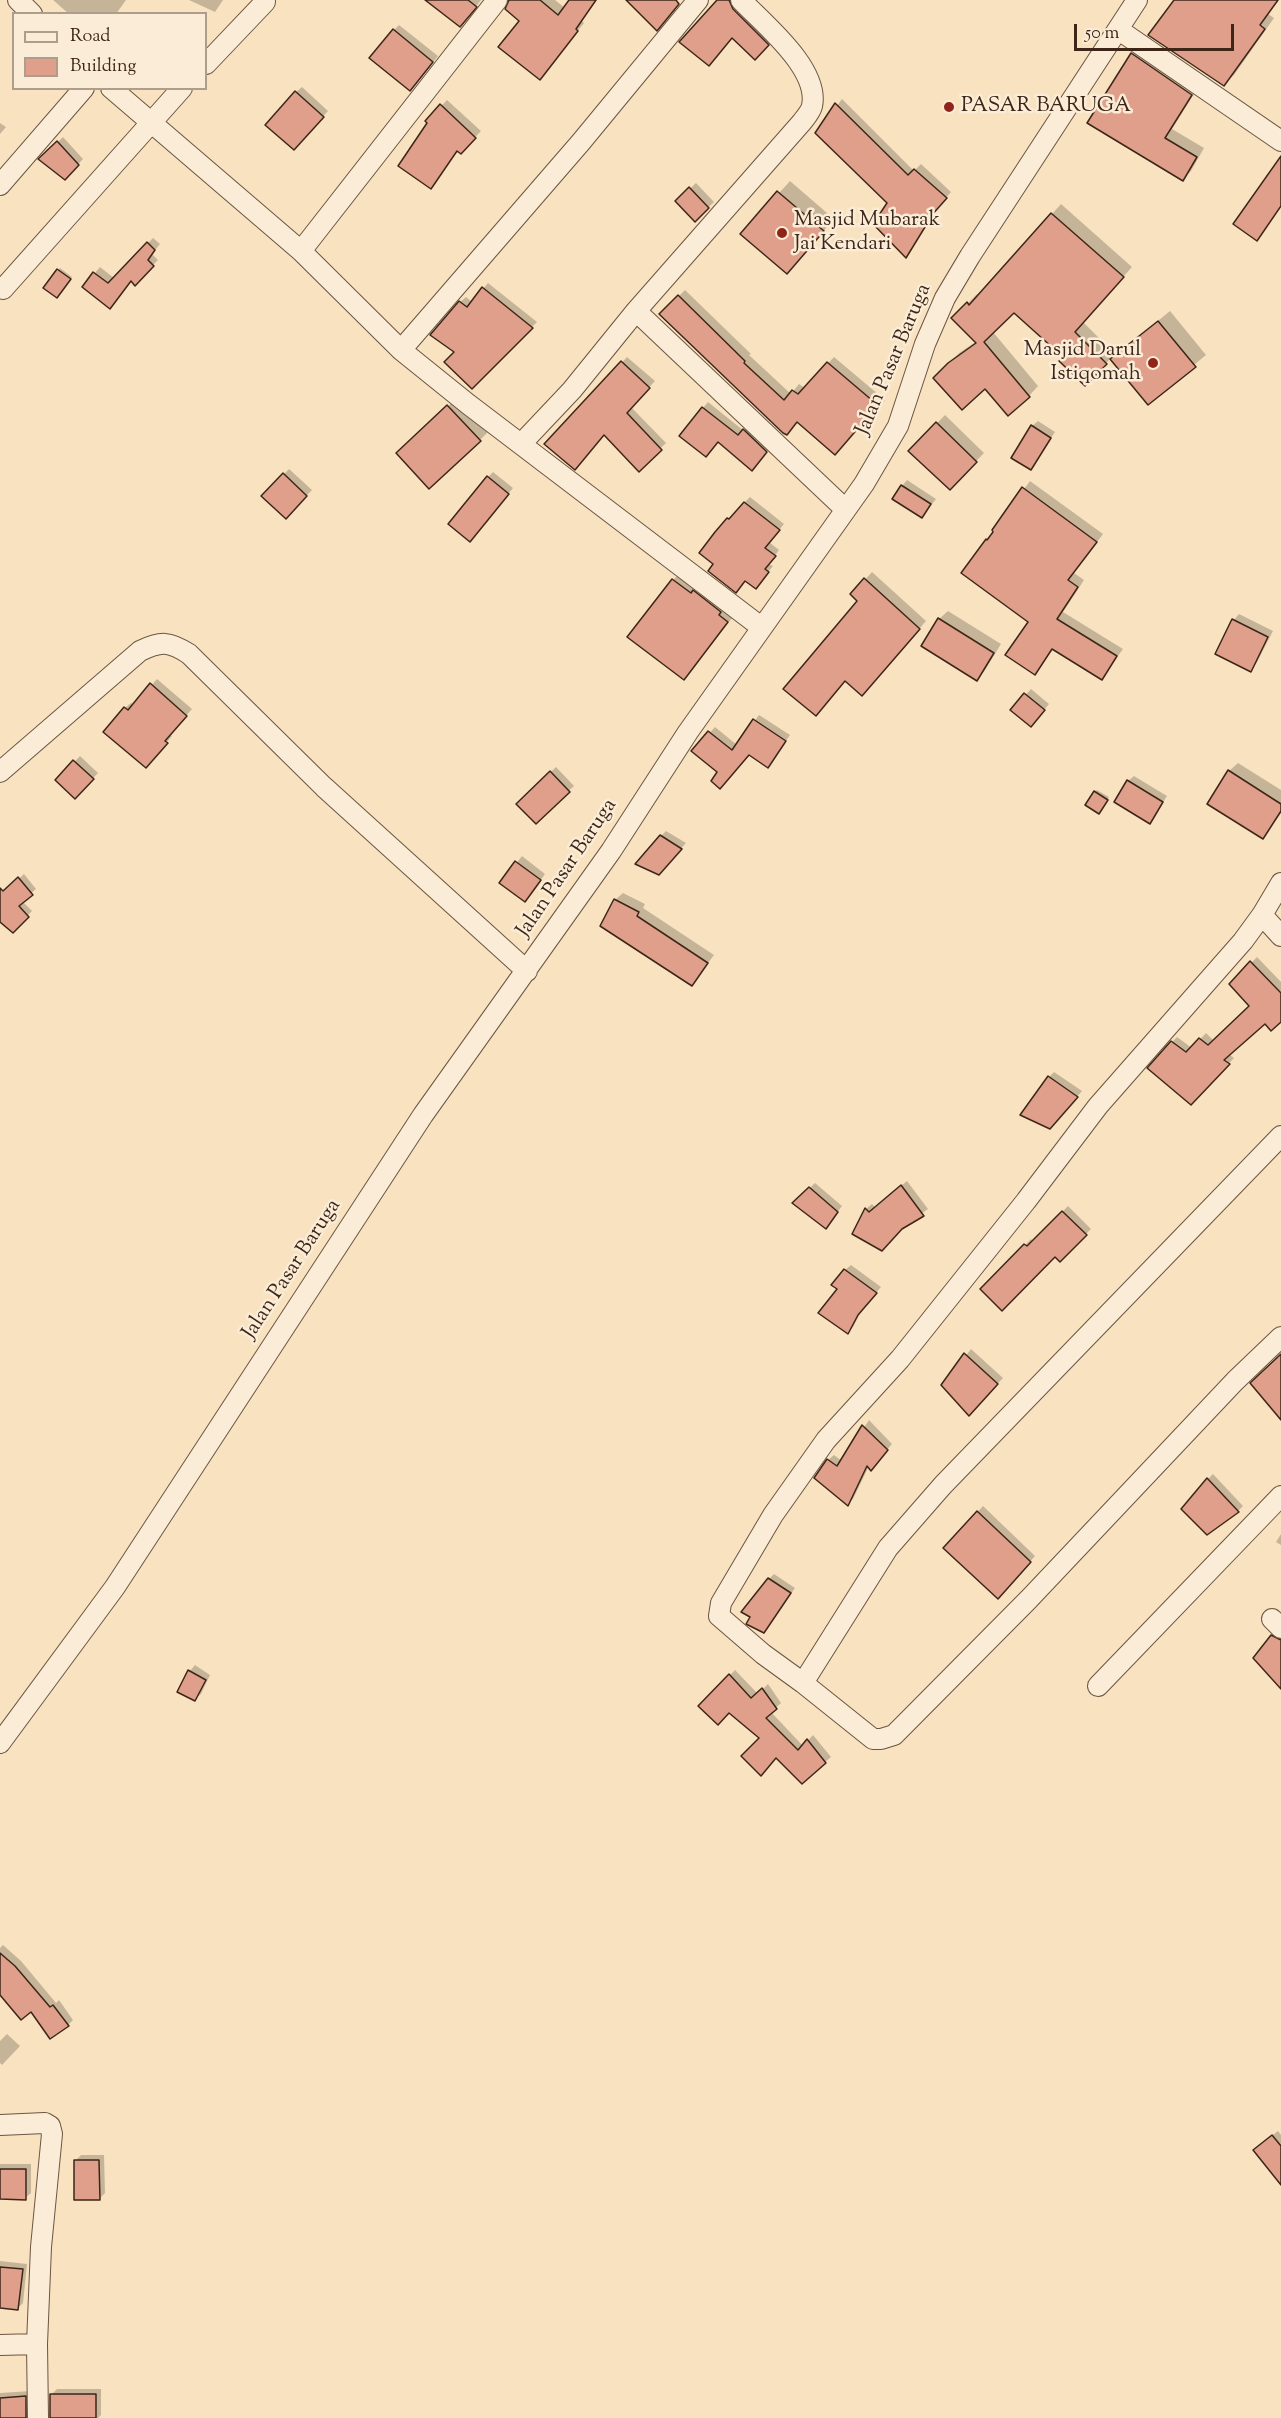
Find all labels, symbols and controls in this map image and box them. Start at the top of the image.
legend [12,12,207,90]
scale bar [1077,12,1238,50]
text: 50 m [1085,21,1119,47]
text: Road [70,24,110,50]
text: Building [70,54,136,80]
place label: PASAR BARUGA [961,94,1131,120]
marker: PASAR BARUGA [942,100,956,114]
place label: Masjid Mubarak Jai Kendari [794,208,940,258]
marker: Masjid Mubarak Jai Kendari [775,226,789,240]
street label: Jalan Pasar Baruga [852,281,938,439]
place label: Masjid Darul Istiqomah [1024,338,1141,388]
marker: Masjid Darul Istiqomah [1146,356,1160,370]
street label: Jalan Pasar Baruga [512,795,624,943]
street label: Jalan Pasar Baruga [238,1195,348,1345]

